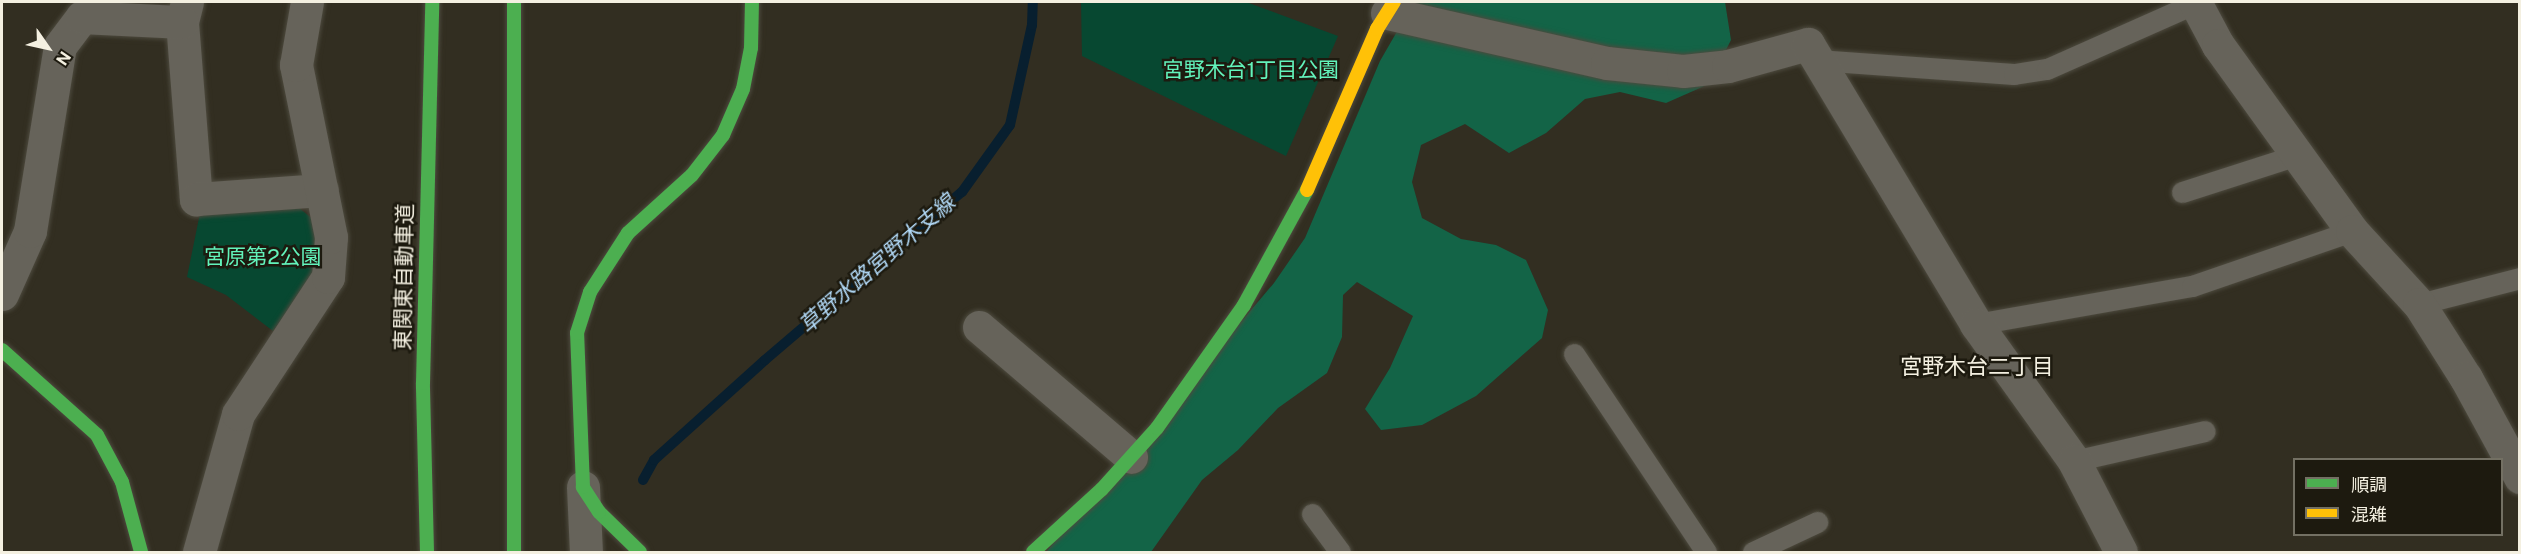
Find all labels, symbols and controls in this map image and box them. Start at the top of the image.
north arrow [18,18,78,78]
text: N [52,48,75,69]
park label: 宮野木台1丁目公園 [1163,57,1339,83]
water label: 草野水路宮野木支線 [794,189,960,339]
street label: 東関東自動車道 [390,203,418,351]
park label: 宮原第2公園 [204,244,322,270]
district label: 宮野木台二丁目 [1900,354,2054,380]
legend [2293,458,2503,536]
text: 順調 [2351,474,2387,495]
text: 混雑 [2351,504,2387,525]

